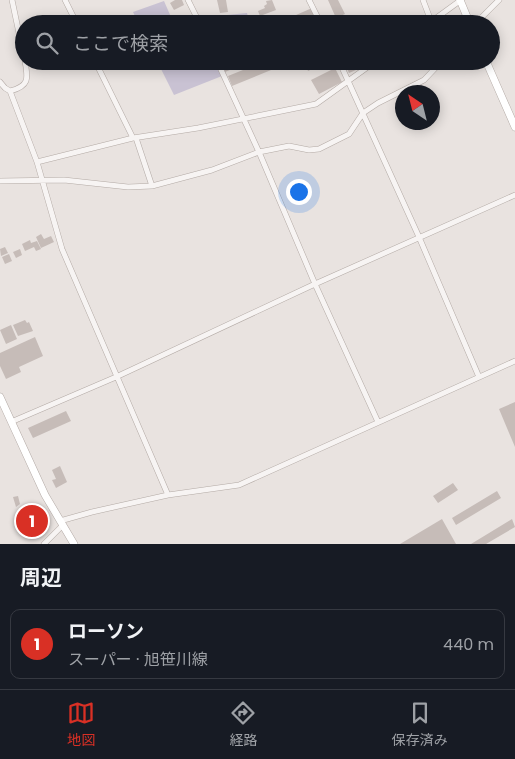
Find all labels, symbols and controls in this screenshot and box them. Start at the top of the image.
search box [15,15,500,70]
icon: search [33,29,61,57]
text: ここで検索 [73,30,168,57]
north arrow [395,85,440,130]
your location [286,179,312,205]
pin: 1 [16,502,48,540]
text: 周辺 [20,563,62,592]
text: ローソン [68,618,144,645]
text: 1 [34,633,40,656]
text: 440 m [443,633,494,656]
text: スーパー · 旭笹川線 [68,648,208,671]
tab: 地図 [67,699,95,751]
tab: 経路 [229,699,257,751]
tab: 保存済み [392,699,448,751]

